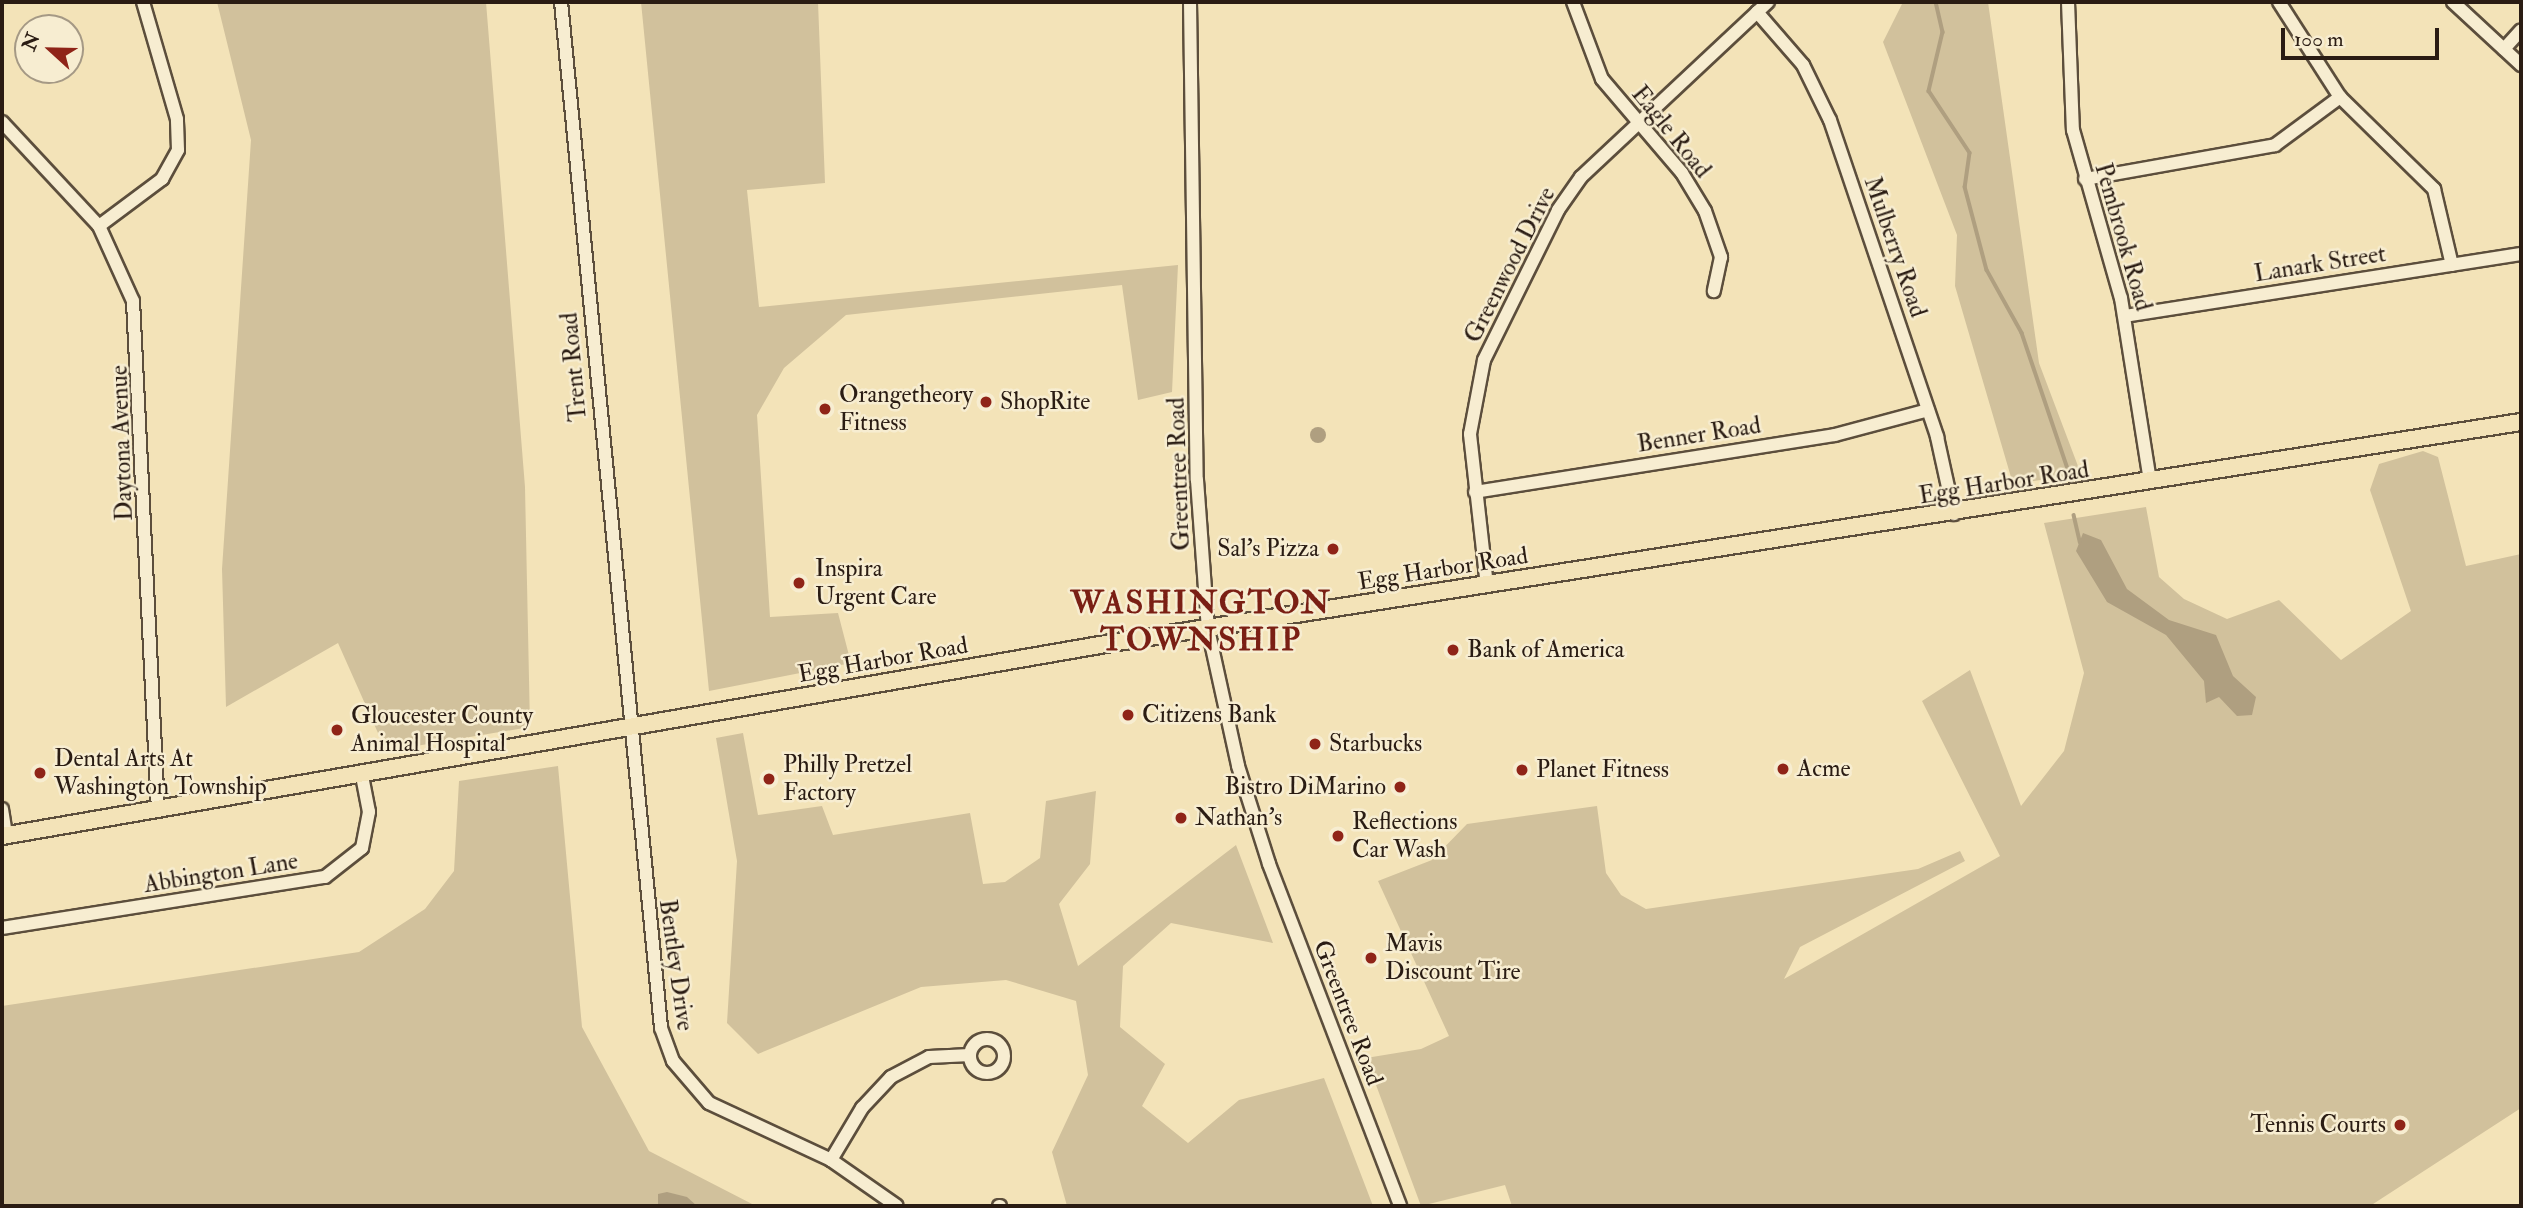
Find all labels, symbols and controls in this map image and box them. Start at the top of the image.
north arrow [14,14,84,84]
scale bar [2285,14,2442,58]
text: 100 m [2294,26,2344,53]
text: N [17,30,46,54]
street label: Eagle Road [1625,80,1717,184]
street label: Pembrook Road [2088,160,2158,314]
street label: Mulberry Road [1857,173,1933,321]
street label: Greenwood Drive [1458,182,1562,348]
street label: Lanark Street [2252,239,2388,289]
street label: Trent Road [555,311,593,423]
street label: Daytona Avenue [105,365,139,521]
place label: Orangetheory Fitness [839,381,973,437]
place label: ShopRite [1000,388,1090,416]
marker: ShopRite [978,394,994,410]
street label: Greentree Road [1162,397,1196,551]
marker: Orangetheory Fitness [817,401,833,417]
street label: Benner Road [1635,411,1763,459]
street label: Egg Harbor Road [1917,455,2091,511]
place label: Sal's Pizza [1217,535,1319,563]
marker: Sal's Pizza [1325,541,1341,557]
street label: Egg Harbor Road [1356,541,1530,597]
place label: Inspira Urgent Care [815,555,937,611]
marker: Inspira Urgent Care [789,573,809,593]
district label: WASHINGTON TOWNSHIP [1072,585,1330,660]
street label: Egg Harbor Road [796,631,970,689]
place label: Bank of America [1467,636,1624,664]
marker: Bank of America [1445,642,1461,658]
place label: Citizens Bank [1142,701,1277,729]
place label: Gloucester County Animal Hospital [351,702,533,758]
marker: Citizens Bank [1120,707,1136,723]
marker: Gloucester County Animal Hospital [329,722,345,738]
place label: Starbucks [1329,730,1422,758]
marker: Starbucks [1307,736,1323,752]
place label: Dental Arts At Washington Township [54,745,267,801]
place label: Philly Pretzel Factory [783,751,912,807]
place label: Acme [1797,755,1850,783]
place label: Planet Fitness [1536,756,1669,784]
marker: Acme [1775,761,1791,777]
marker: Planet Fitness [1514,762,1530,778]
marker: Dental Arts At Washington Township [32,765,48,781]
marker: Philly Pretzel Factory [761,771,777,787]
place label: Bistro DiMarino [1224,773,1386,801]
marker: Bistro DiMarino [1392,779,1408,795]
place label: Nathan's [1195,804,1282,832]
place label: Reflections Car Wash [1352,808,1457,864]
marker: Nathan's [1173,810,1189,826]
marker: Reflections Car Wash [1330,828,1346,844]
street label: Abbington Lane [142,847,300,899]
street label: Bentley Drive [653,897,699,1033]
place label: Mavis Discount Tire [1385,930,1521,986]
street label: Greentree Road [1307,936,1389,1090]
marker: Mavis Discount Tire [1363,950,1379,966]
place label: Tennis Courts [2250,1111,2386,1139]
marker: Tennis Courts [2392,1117,2408,1133]

